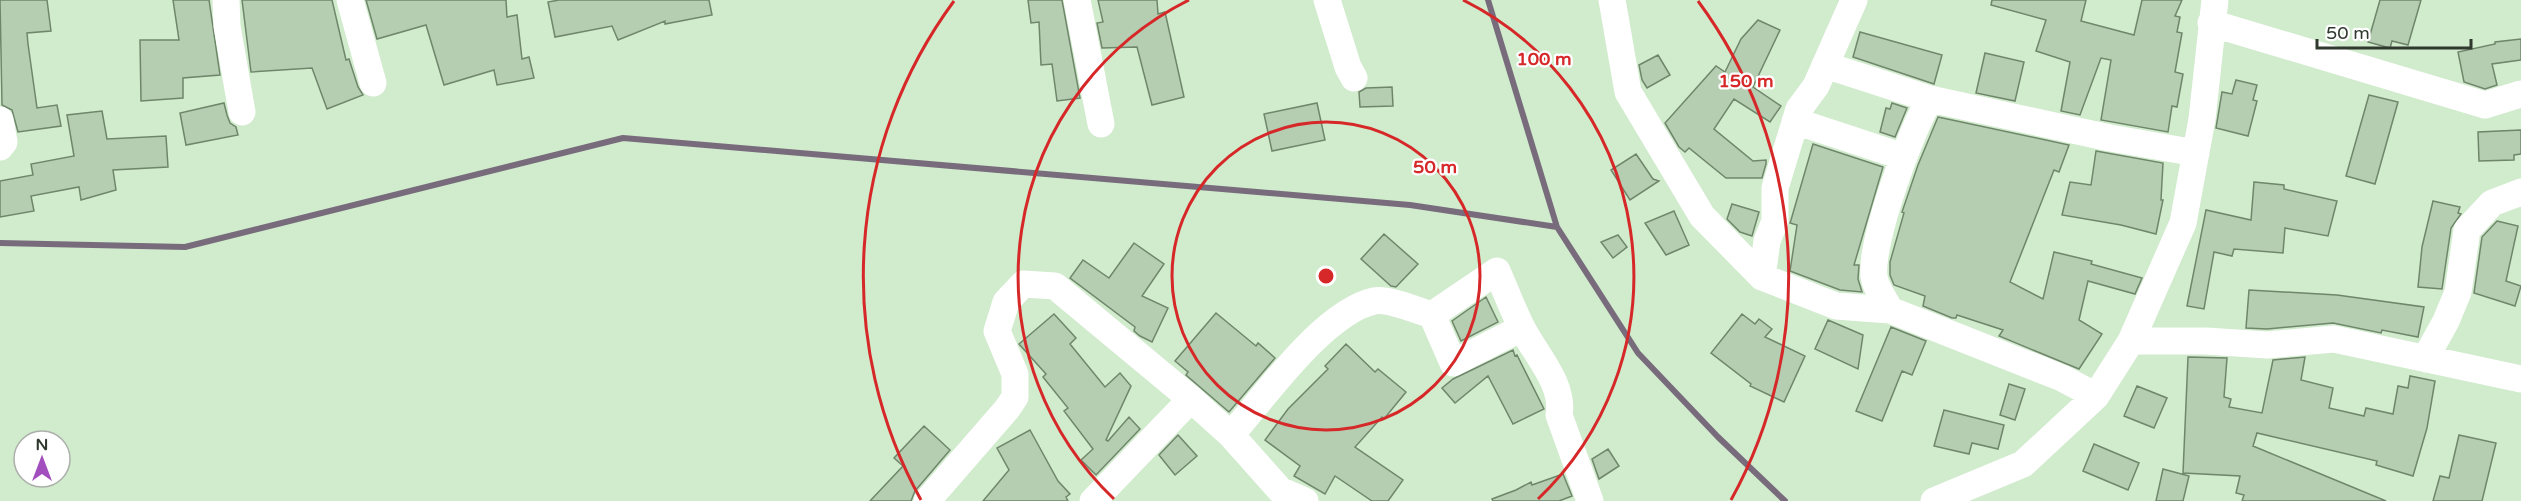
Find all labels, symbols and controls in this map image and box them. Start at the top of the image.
scale bar [2317,12,2472,50]
text: 50 m [2326,22,2370,44]
text: 100 m [1516,48,1572,70]
text: 150 m [1718,70,1774,92]
text: 50 m [1413,156,1457,178]
centre of rings [1316,266,1336,286]
north arrow [12,429,72,489]
text: N [36,435,48,455]

